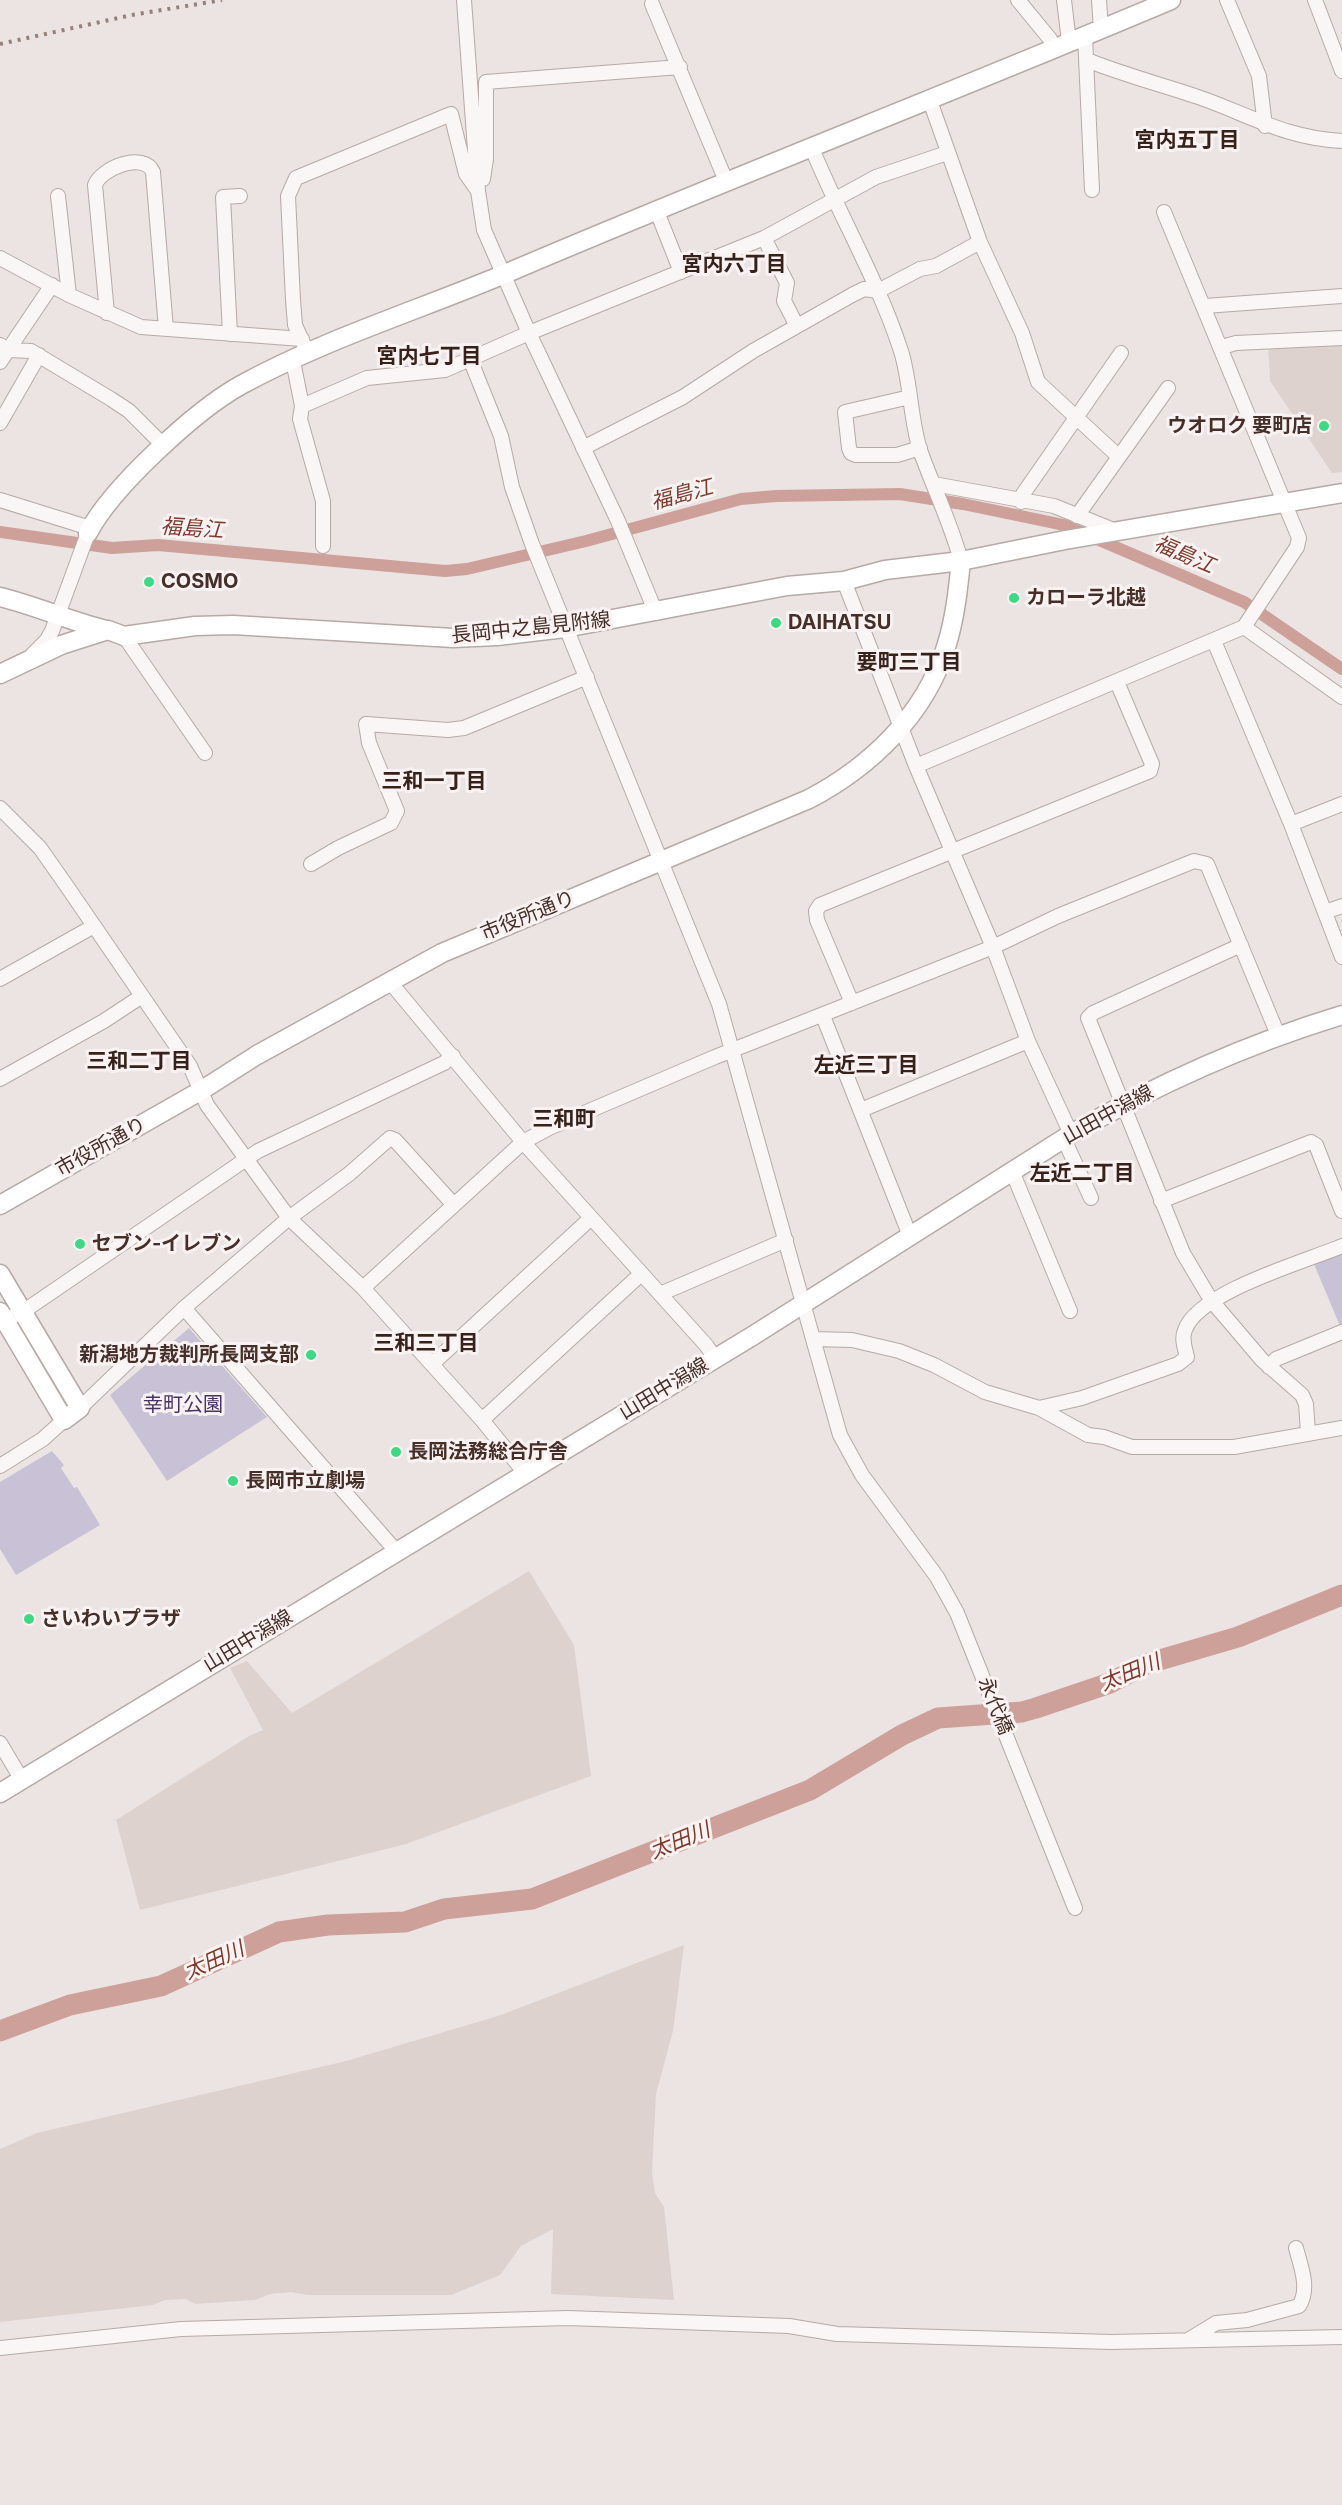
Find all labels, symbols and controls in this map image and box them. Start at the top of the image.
district label: 宮内五丁目 [1135,128,1239,154]
district label: 宮内六丁目 [682,252,786,278]
district label: 宮内七丁目 [377,344,481,370]
place label: ウオロク 要町店 [1167,414,1312,438]
marker: ウオロク 要町店 [1317,419,1331,433]
water label: 福島江 [648,475,716,515]
water label: 福島江 [160,514,224,544]
water label: 福島江 [1150,531,1218,579]
place label: COSMO [161,570,238,594]
marker: COSMO [142,575,156,589]
place label: カローラ北越 [1026,586,1146,610]
marker: カローラ北越 [1007,591,1021,605]
street label: 長岡中之島見附線 [450,608,612,648]
place label: DAIHATSU [788,611,891,635]
marker: DAIHATSU [769,616,783,630]
district label: 要町三丁目 [857,650,961,676]
district label: 三和一丁目 [382,769,486,795]
street label: 市役所通り [477,886,579,946]
district label: 三和二丁目 [87,1049,191,1075]
district label: 左近三丁目 [814,1053,918,1079]
street label: 山田中潟線 [1058,1080,1158,1150]
district label: 三和町 [533,1107,595,1133]
street label: 市役所通り [51,1112,151,1182]
district label: 左近二丁目 [1030,1161,1134,1187]
place label: セブン-イレブン [92,1232,241,1256]
marker: セブン-イレブン [73,1237,87,1251]
district label: 三和三丁目 [374,1331,478,1357]
place label: 新潟地方裁判所長岡支部 [79,1343,299,1367]
marker: 新潟地方裁判所長岡支部 [304,1348,318,1362]
street label: 山田中潟線 [615,1353,713,1425]
park label: 幸町公園 [143,1393,223,1417]
place label: 長岡法務総合庁舎 [408,1440,568,1464]
marker: 長岡法務総合庁舎 [389,1445,403,1459]
place label: 長岡市立劇場 [245,1469,365,1493]
marker: 長岡市立劇場 [226,1474,240,1488]
street label: 山田中潟線 [199,1605,297,1677]
place label: さいわいプラザ [41,1607,181,1631]
marker: さいわいプラザ [22,1612,36,1626]
water label: 太田川 [1096,1650,1164,1696]
street label: 永代橋 [973,1674,1017,1738]
water label: 太田川 [646,1818,714,1864]
water label: 太田川 [180,1937,248,1985]

